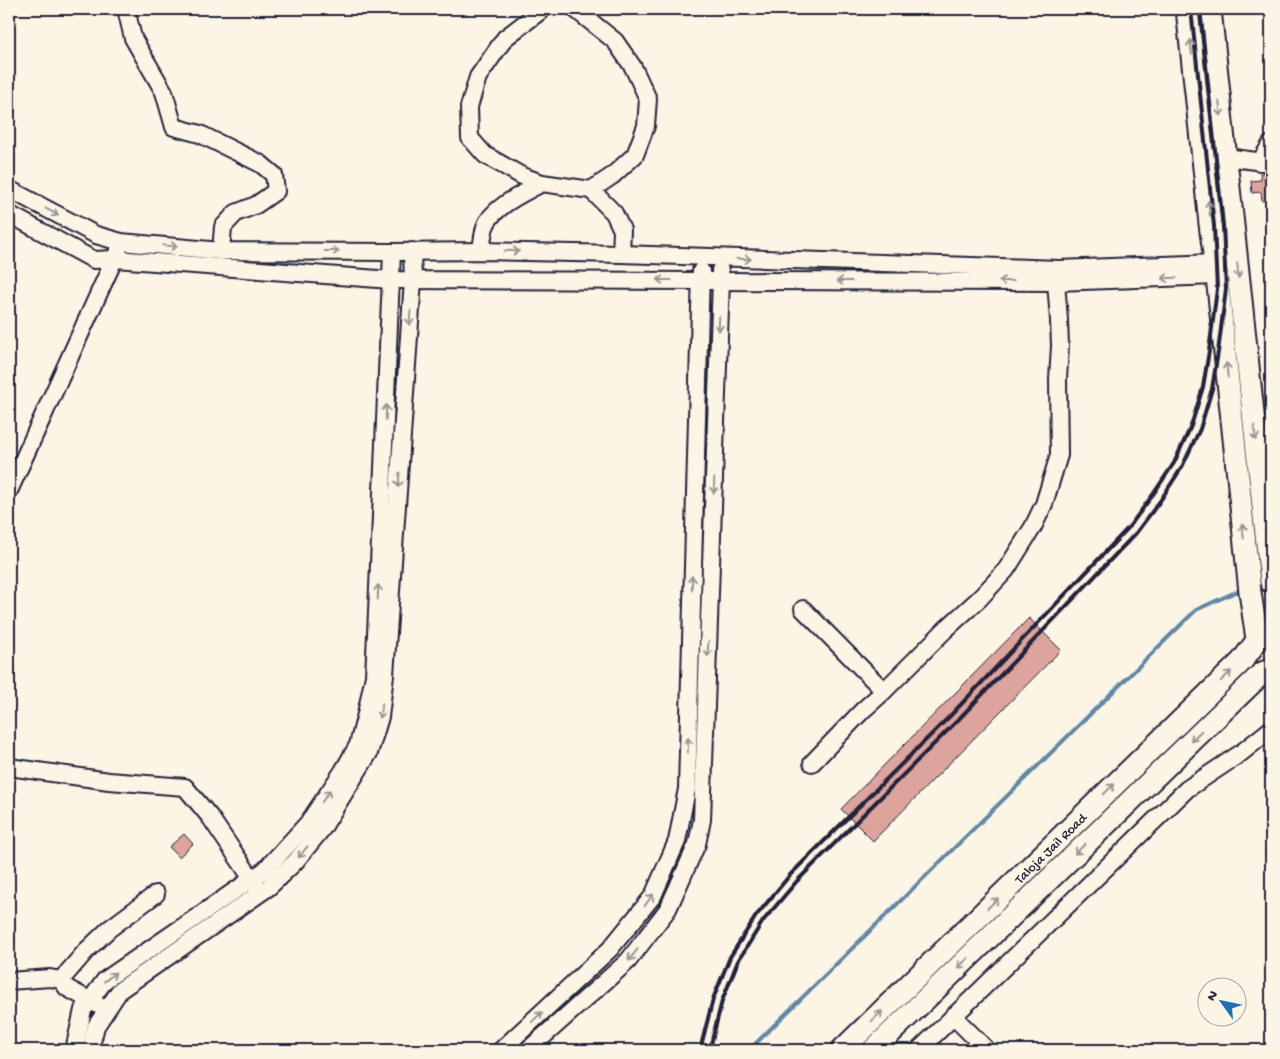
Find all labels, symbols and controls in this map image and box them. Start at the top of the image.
one-way arrow [1186,39,1196,55]
one-way arrow [1216,101,1225,117]
one-way arrow [1204,201,1214,217]
one-way arrow [44,208,59,217]
one-way arrow [161,241,177,251]
one-way arrow [324,246,340,256]
one-way arrow [504,246,520,256]
one-way arrow [736,254,752,263]
one-way arrow [1233,263,1243,279]
one-way arrow [1161,273,1177,283]
one-way arrow [656,275,672,285]
one-way arrow [836,276,852,286]
one-way arrow [998,276,1014,286]
one-way arrow [406,309,415,325]
one-way arrow [715,316,724,332]
one-way arrow [1222,362,1232,378]
one-way arrow [381,405,391,421]
one-way arrow [1250,424,1260,440]
one-way arrow [394,471,403,487]
one-way arrow [709,478,718,494]
one-way arrow [1238,524,1248,540]
one-way arrow [687,575,697,591]
one-way arrow [374,584,383,600]
one-way arrow [703,640,713,657]
one-way arrow [1220,670,1232,682]
one-way arrow [375,703,385,719]
one-way arrow [1190,730,1203,742]
one-way arrow [683,737,693,754]
one-way arrow [1103,783,1116,795]
one-way arrow [321,789,331,803]
street label: Taloja Jail Road [1011,809,1093,889]
one-way arrow [1073,843,1086,855]
one-way arrow [298,845,309,858]
one-way arrow [644,894,655,907]
one-way arrow [987,896,999,909]
one-way arrow [627,949,638,962]
one-way arrow [957,956,969,969]
one-way arrow [103,972,116,983]
north arrow [1198,976,1248,1026]
text: N [1204,988,1223,1005]
one-way arrow [870,1010,883,1022]
one-way arrow [531,1011,544,1023]

